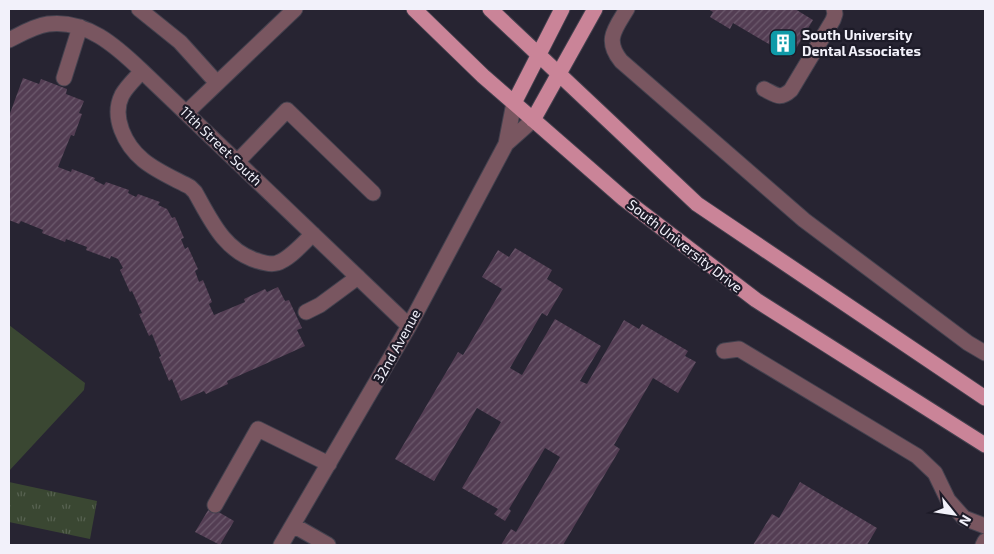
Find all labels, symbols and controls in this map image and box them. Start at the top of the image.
place label: South University Dental Associates [802,26,921,59]
building icon: South University Dental Associates [768,28,798,58]
street label: 11th Street South [177,102,266,189]
street label: South University Drive [624,195,746,296]
street label: 32nd Avenue [369,306,424,386]
north arrow [929,489,979,539]
text: N [956,512,976,529]

